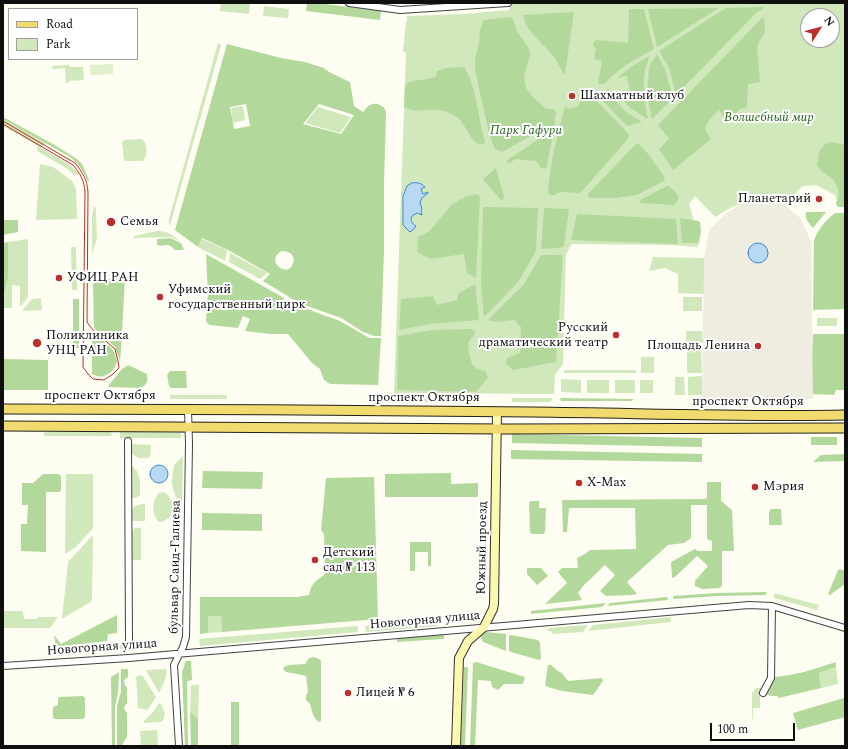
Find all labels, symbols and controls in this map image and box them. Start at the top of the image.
legend [8,8,138,60]
north arrow [800,8,840,48]
text: N [820,13,839,30]
text: Road [46,15,73,34]
text: Park [46,35,71,54]
place label: Шахматный клуб [580,88,684,104]
marker: Шахматный клуб [567,91,577,101]
park label: Волшебный мир [724,110,814,126]
park label: Парк Гафури [490,123,562,139]
place label: Планетарий [738,191,811,207]
marker: Планетарий [814,194,824,204]
place label: Семья [120,214,158,230]
marker: Семья [105,216,117,228]
place label: УФИЦ РАН [67,270,138,286]
marker: УФИЦ РАН [54,273,64,283]
place label: Уфимский государственный цирк [168,282,306,313]
marker: Уфимский государственный цирк [155,292,165,302]
place label: Русский драматический театр [479,320,608,351]
place label: Поликлиника УНЦ РАН [46,328,129,359]
marker: Русский драматический театр [611,330,621,340]
marker: Поликлиника УНЦ РАН [31,337,43,349]
place label: Площадь Ленина [647,338,750,354]
marker: Площадь Ленина [753,341,763,351]
street label: проспект Октября [44,388,156,404]
street label: проспект Октября [368,390,480,406]
street label: проспект Октября [692,394,804,410]
place label: X-Max [587,475,626,491]
marker: X-Max [574,478,584,488]
place label: Мэрия [763,479,804,495]
marker: Мэрия [750,482,760,492]
street label: бульвар Саид-Галиева [167,500,185,634]
street label: Южный проезд [474,501,492,595]
place label: Детский сад № 113 [323,545,375,576]
marker: Детский сад № 113 [310,555,320,565]
street label: Новогорная улица [369,608,481,634]
street label: Новогорная улица [46,636,158,660]
place label: Лицей № 6 [356,685,414,701]
marker: Лицей № 6 [343,688,353,698]
scale bar [712,715,797,741]
text: 100 m [717,720,748,739]

